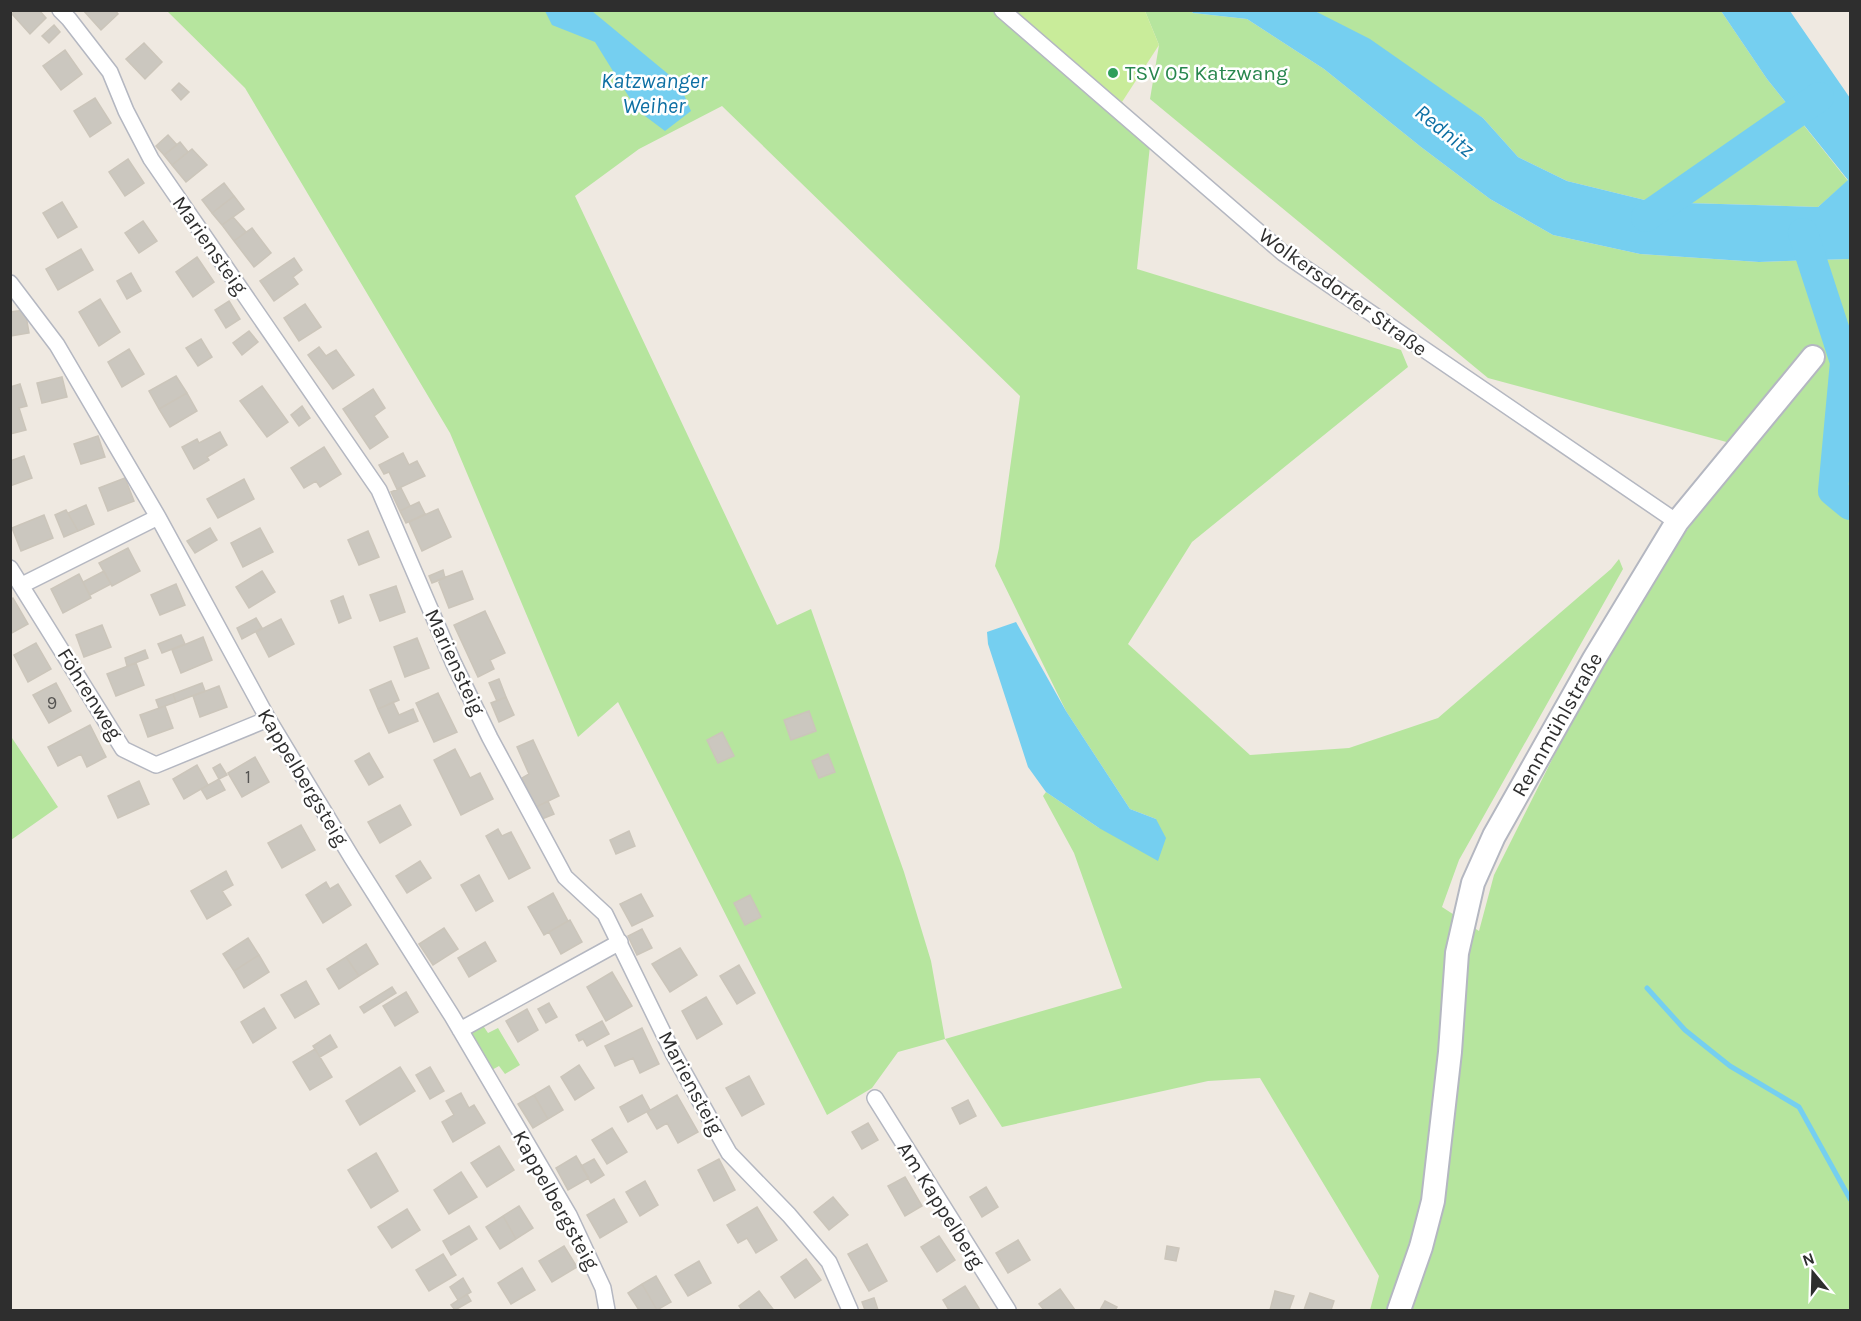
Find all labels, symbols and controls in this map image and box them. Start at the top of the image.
place label: TSV 05 Katzwang [1125,61,1288,85]
marker: TSV 05 Katzwang [1106,66,1120,80]
water label: Katzwanger Weiher [601,68,709,119]
water label: Rednitz [1409,99,1480,163]
street label: Mariensteig [167,191,253,299]
street label: Wolkersdorfer Straße [1254,223,1432,361]
street label: Mariensteig [420,605,490,719]
street label: Föhrenweg [52,644,128,744]
street label: Rennmühlstraße [1507,648,1607,801]
house number: 9 [47,692,57,714]
street label: Kappelbergsteig [253,704,353,850]
house number: 1 [245,766,251,788]
street label: Mariensteig [654,1027,729,1139]
street label: Kappelbergsteig [508,1126,604,1274]
street label: Am Kappelberg [893,1137,990,1273]
north arrow [1783,1243,1843,1303]
text: N [1800,1248,1817,1270]

